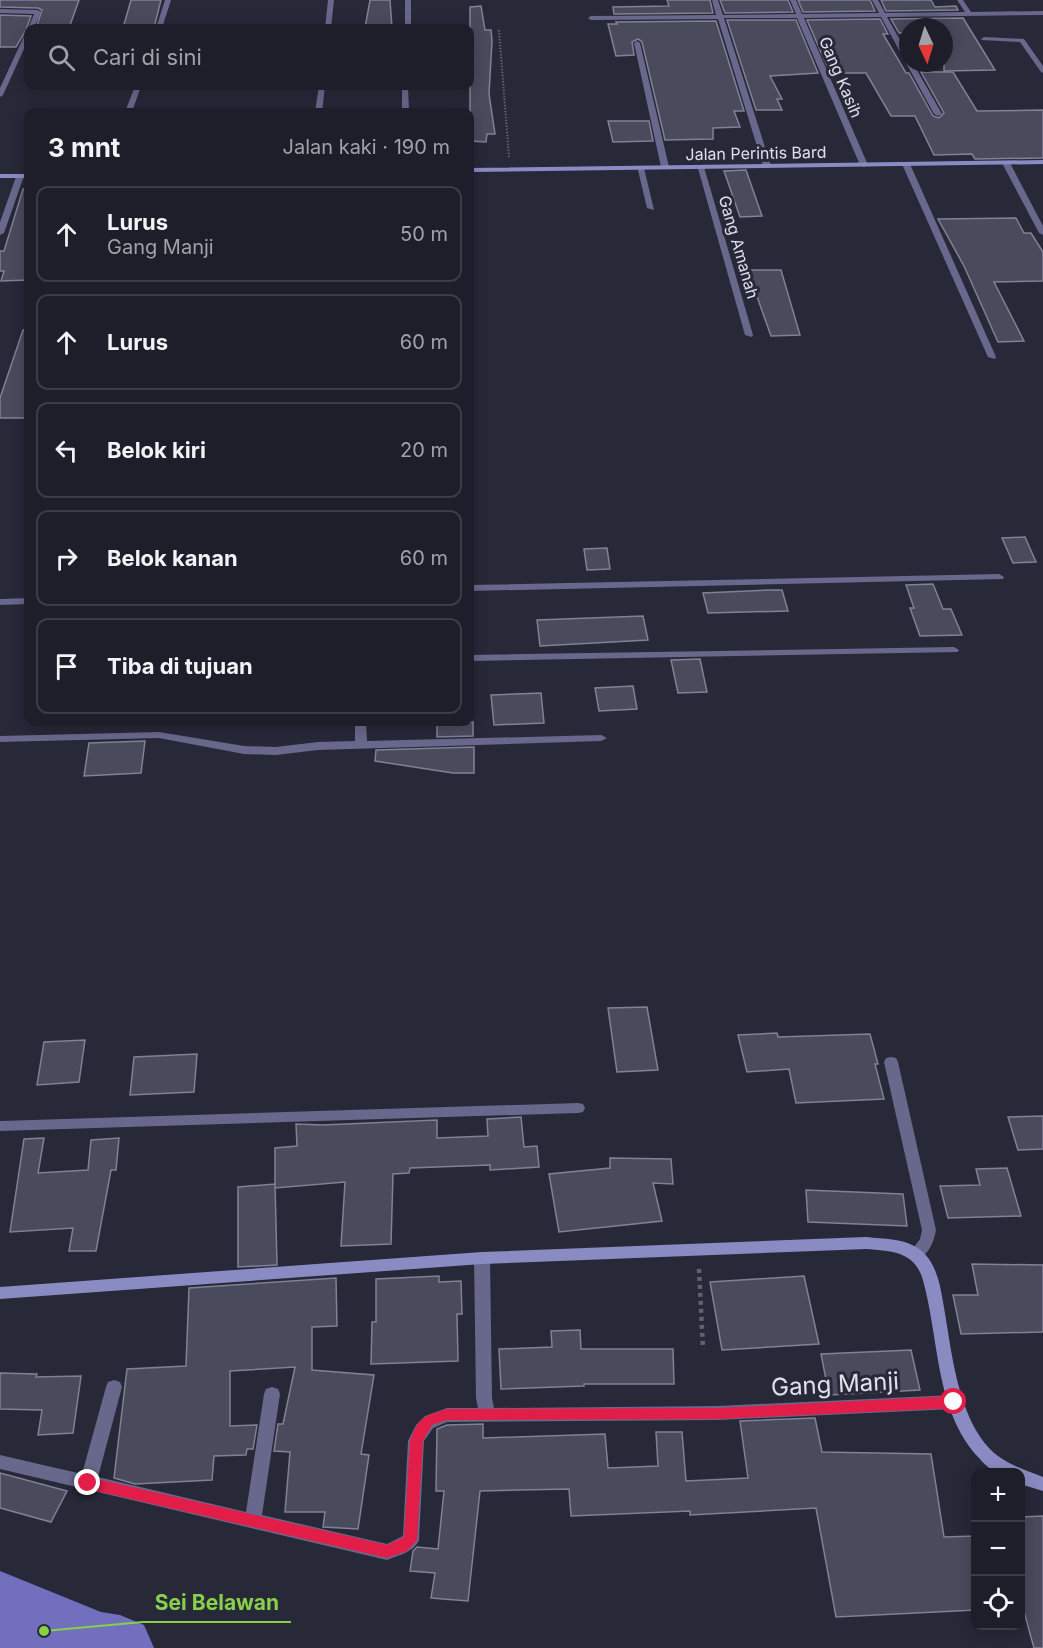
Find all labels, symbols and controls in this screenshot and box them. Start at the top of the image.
north arrow [899,18,953,72]
search box [24,24,474,90]
street label: Gang Kasih [815,33,867,121]
icon: search [45,41,78,74]
text: Cari di sini [93,44,202,70]
text: 3 mnt [48,132,120,163]
text: Jalan kaki · 190 m [283,135,450,159]
street label: Jalan Perintis Bard [685,142,827,164]
street label: Gang Amanah [715,193,763,301]
text: Lurus [107,209,168,235]
icon: ahead [50,218,83,251]
text: 50 m [400,222,448,246]
text: Gang Manji [107,235,214,259]
icon: ahead [50,326,83,359]
text: Lurus [107,329,168,355]
text: 60 m [400,330,448,354]
icon: left [50,434,83,467]
text: Belok kiri [107,437,206,463]
text: 20 m [400,438,448,462]
icon: right [50,542,83,575]
text: Belok kanan [107,545,238,571]
text: 60 m [400,546,448,570]
icon: arrive [50,650,83,683]
text: Tiba di tujuan [107,653,253,679]
street label: Gang Manji [770,1366,900,1402]
route start [940,1388,966,1414]
map controls [971,1468,1025,1630]
button: + [971,1468,1025,1522]
route end [74,1469,100,1495]
button: − [971,1522,1025,1576]
button: locate [971,1576,1025,1630]
callout: Sei Belawan [143,1583,291,1622]
text: Sei Belawan [155,1590,279,1615]

